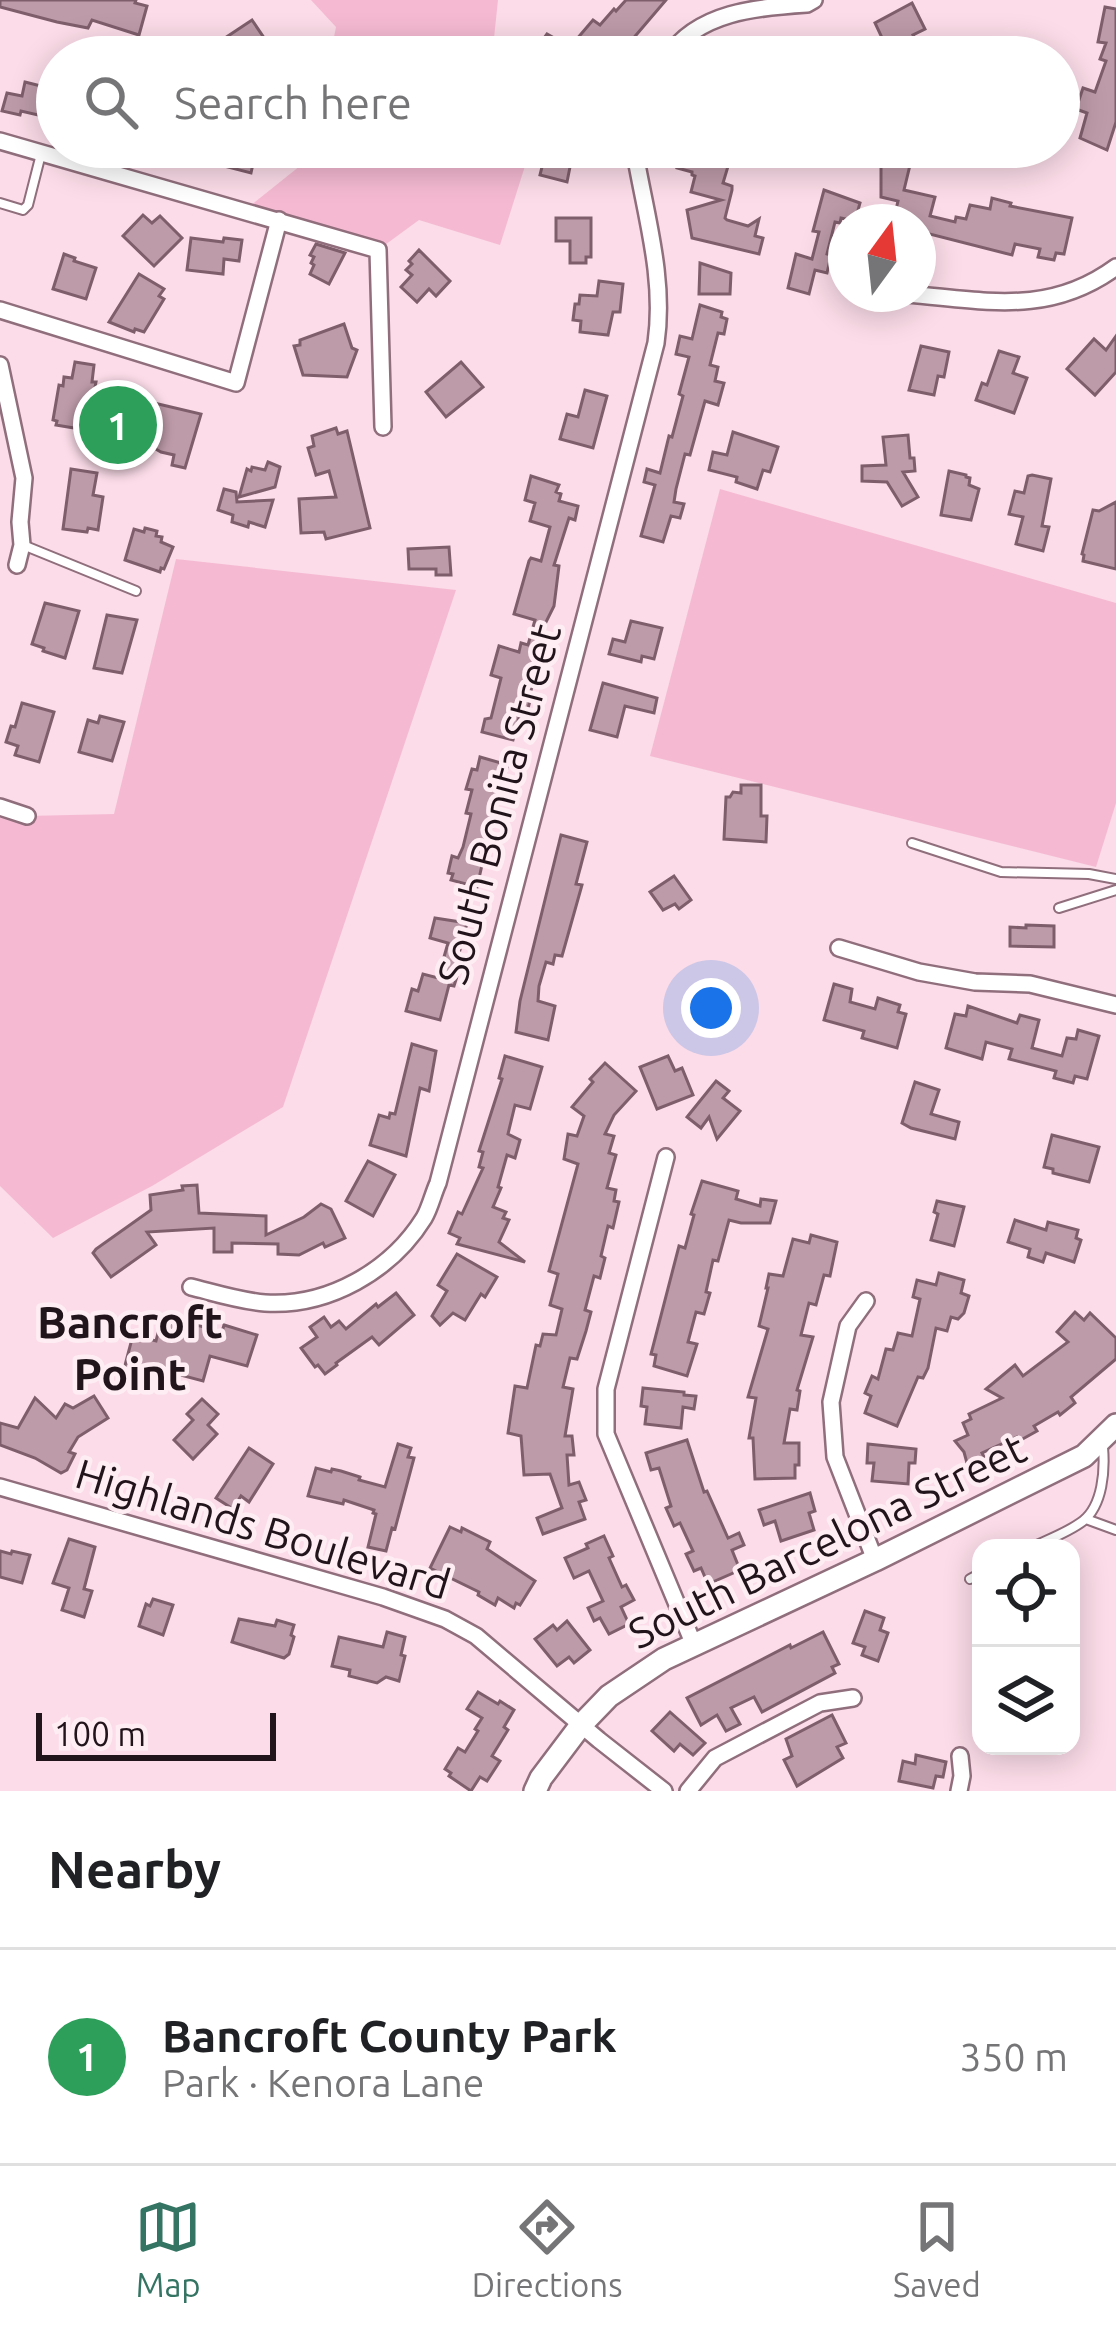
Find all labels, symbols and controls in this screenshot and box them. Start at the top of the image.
search box [36,36,1080,168]
icon: search [78,69,144,135]
text: Search here [174,77,412,128]
north arrow [828,204,936,312]
pin: 1 [79,380,157,470]
street label: South Bonita Street [428,619,569,989]
your location [681,978,741,1038]
district label: Bancroft Point [37,1296,223,1399]
street label: South Barcelona Street [621,1424,1033,1657]
street label: Highlands Boulevard [70,1449,456,1608]
map controls [972,1539,1080,1755]
button: locate [972,1539,1080,1647]
button: layers [972,1647,1080,1755]
scale bar [36,1707,276,1760]
text: 100 m [54,1715,146,1752]
text: Nearby [48,1840,221,1898]
text: Bancroft County Park [162,2010,617,2061]
text: 1 [76,2035,98,2078]
text: 350 m [959,2035,1068,2078]
text: Park · Kenora Lane [162,2061,484,2104]
tab: Map [135,2194,201,2303]
tab: Directions [472,2194,622,2303]
tab: Saved [893,2194,981,2303]

